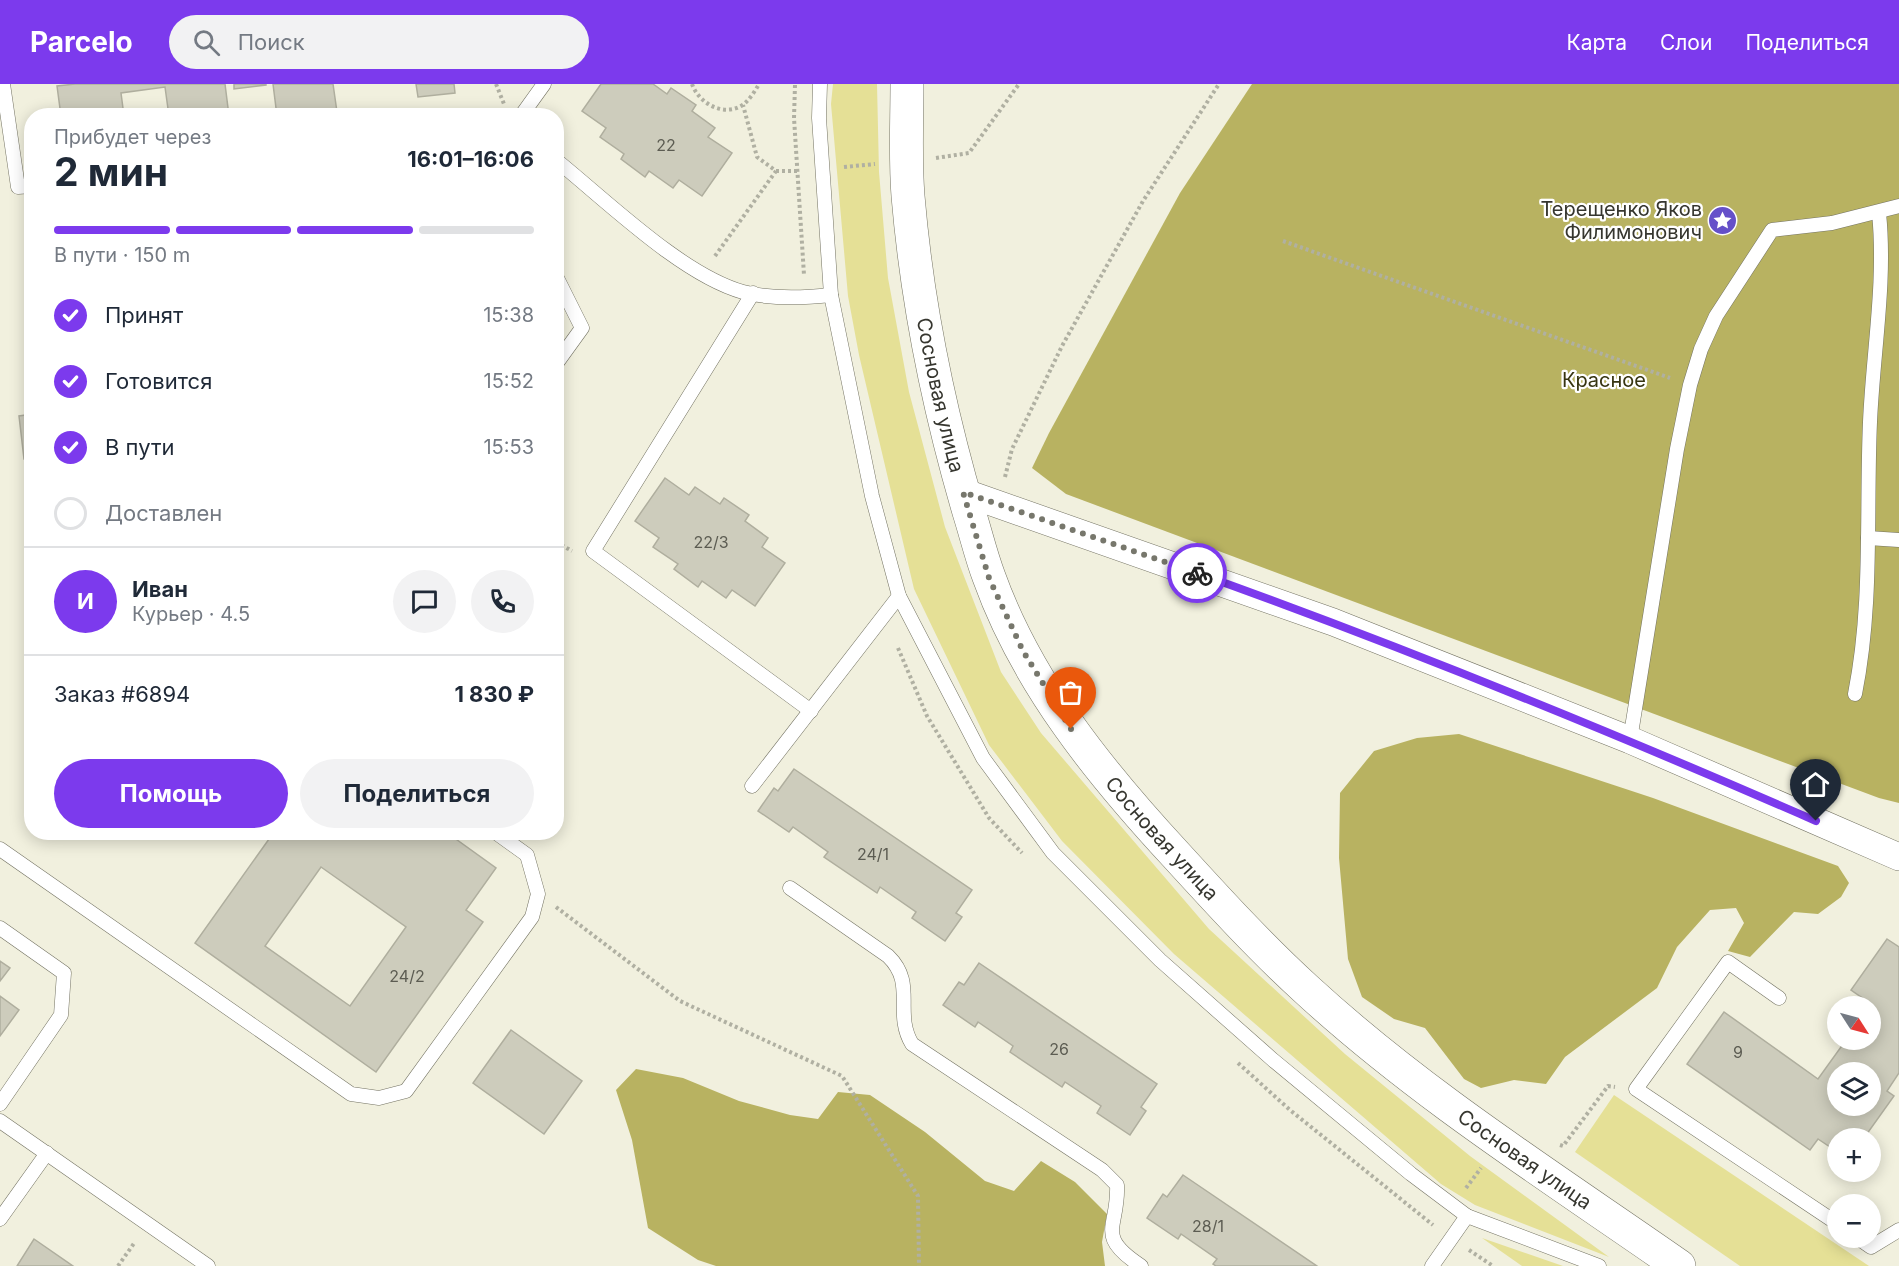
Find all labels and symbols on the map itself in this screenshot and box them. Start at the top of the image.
house number: 22 [656,135,676,155]
place label: Терещенко Яков Филимонович [1540,197,1702,244]
place icon: Терещенко Яков Филимонович [1707,205,1739,237]
street label: Сосновая улица [912,316,969,475]
park label: Красное [1562,368,1646,392]
house number: 22/3 [693,532,729,552]
courier [1167,543,1227,603]
pin [1045,667,1096,729]
pin [1790,759,1841,821]
street label: Сосновая улица [1100,772,1224,905]
house number: 24/1 [857,844,889,864]
house number: 24/2 [389,966,425,986]
north arrow [1827,996,1881,1050]
house number: 26 [1049,1039,1069,1059]
house number: 9 [1733,1042,1743,1062]
street label: Сосновая улица [1453,1104,1596,1214]
house number: 28/1 [1192,1216,1224,1236]

